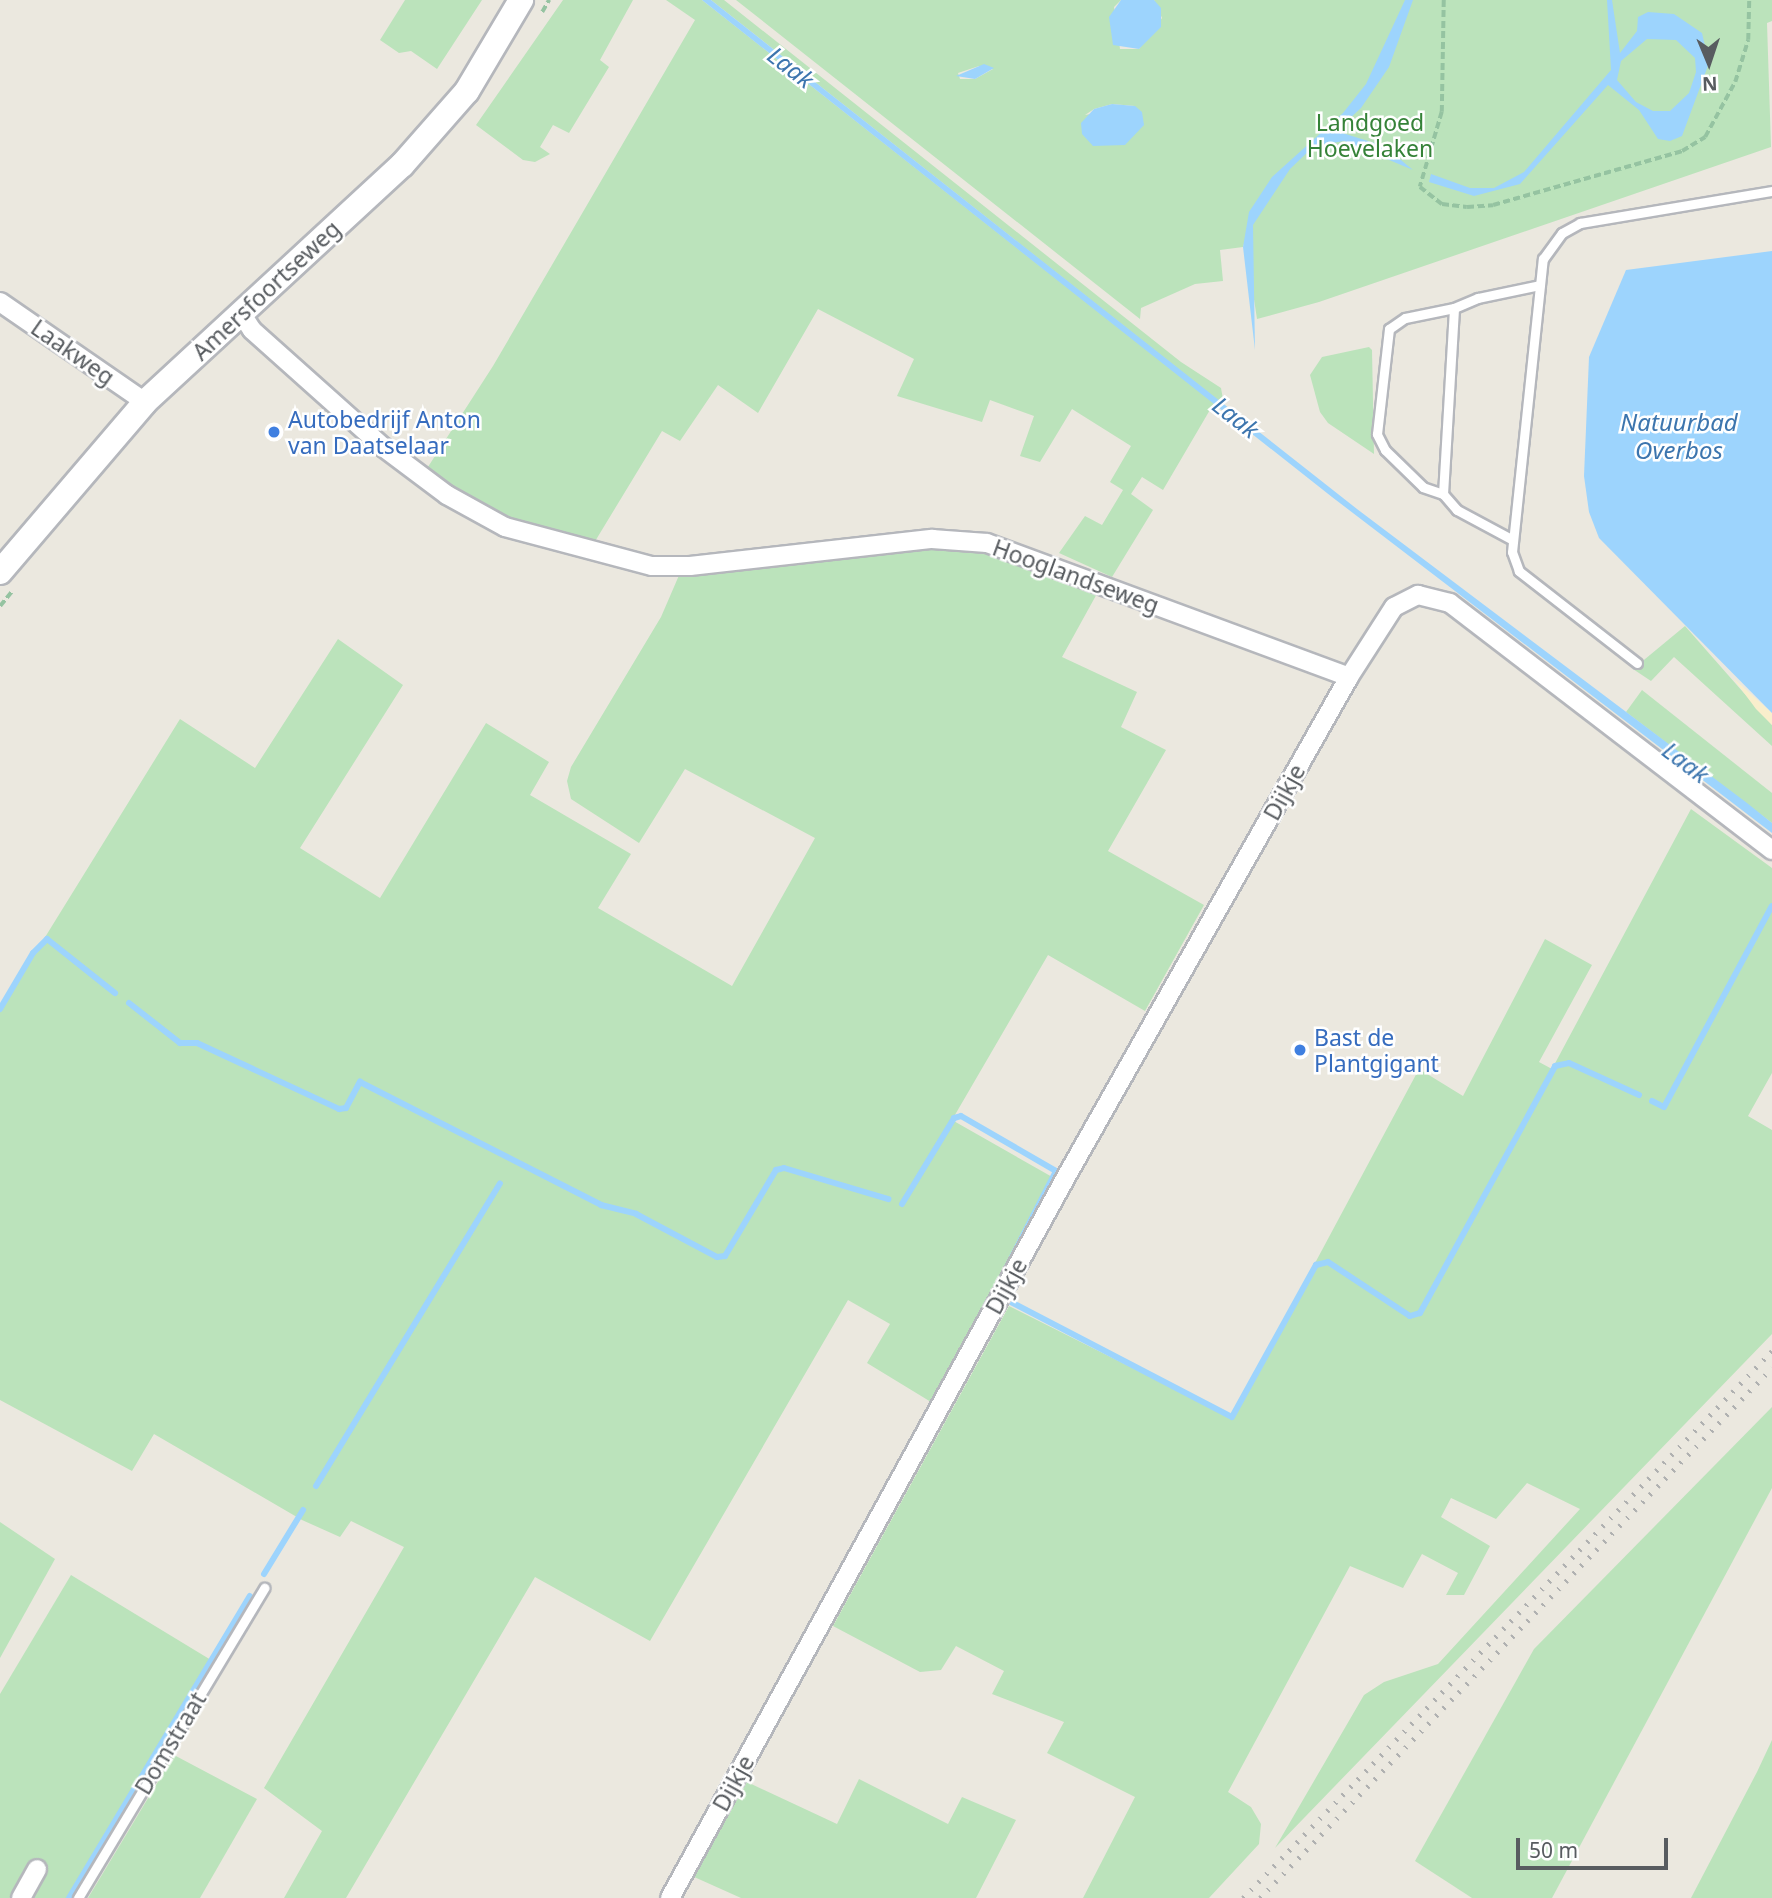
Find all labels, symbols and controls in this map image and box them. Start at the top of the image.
north arrow [1674,28,1744,98]
water label: Laak [762,40,820,94]
text: N [1702,71,1718,97]
park label: Landgoed Hoevelaken [1307,108,1433,162]
street label: Amersfoortseweg [186,214,346,366]
street label: Laakweg [26,313,120,391]
water label: Laak [1207,390,1265,444]
place label: Autobedrijf Anton van Daatselaar [288,405,481,459]
water label: Natuurbad Overbos [1620,408,1738,464]
marker: Autobedrijf Anton van Daatselaar [266,424,282,440]
street label: Hooglandseweg [989,533,1163,619]
water label: Laak [1657,735,1715,789]
street label: Dijkje [1257,759,1311,825]
place label: Bast de Plantgigant [1314,1023,1439,1077]
marker: Bast de Plantgigant [1292,1042,1308,1058]
street label: Dijkje [979,1253,1033,1319]
street label: Domstraat [129,1687,211,1799]
street label: Dijkje [706,1750,760,1816]
scale bar [1520,1825,1672,1869]
text: 50 m [1529,1836,1578,1864]

